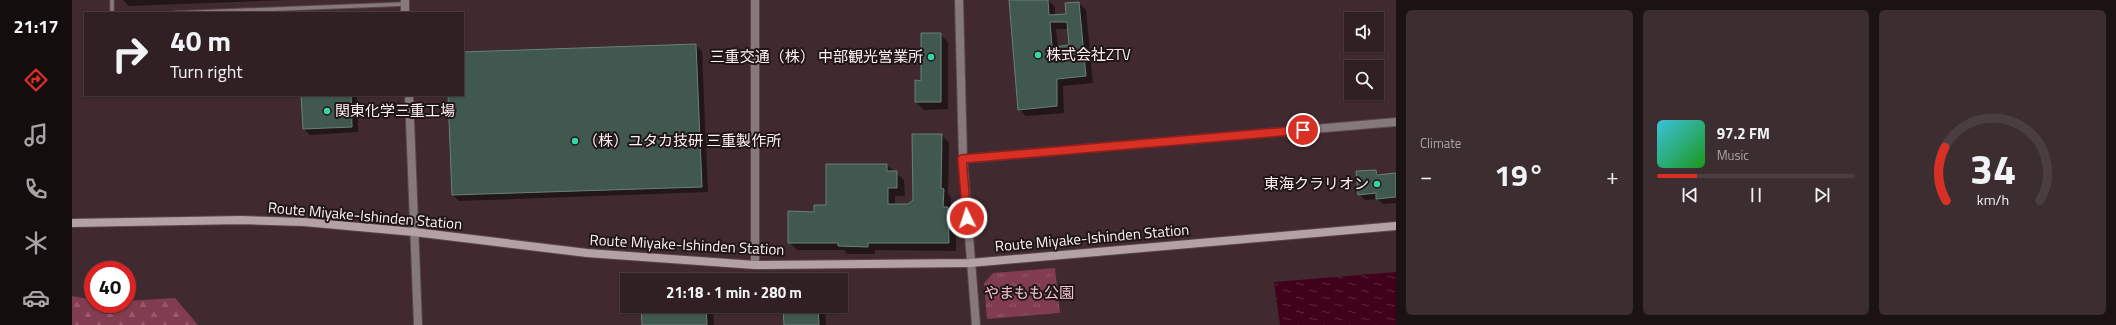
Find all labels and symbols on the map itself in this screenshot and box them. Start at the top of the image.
place label: 株式会社ZTV [1046,43,1131,66]
place label: 三重交通（株） 中部観光営業所 [710,45,923,68]
marker: 株式会社ZTV [1033,50,1043,60]
marker: 三重交通（株） 中部観光営業所 [926,52,936,62]
place label: 関東化学三重工場 [335,99,455,122]
marker: 関東化学三重工場 [322,106,332,116]
pin [1286,113,1320,147]
place label: （株）ユタカ技研 三重製作所 [583,129,781,152]
marker: （株）ユタカ技研 三重製作所 [570,136,580,146]
place label: 東海クラリオン [1264,172,1369,195]
marker: 東海クラリオン [1372,179,1382,189]
street label: Route Miyake-Ishinden Station [267,196,463,235]
position arrow [946,197,988,239]
street label: Route Miyake-Ishinden Station [994,218,1190,257]
street label: Route Miyake-Ishinden Station [589,228,785,261]
speed limit sign: 40 [84,261,136,313]
park label: やまもも公園 [984,281,1074,304]

